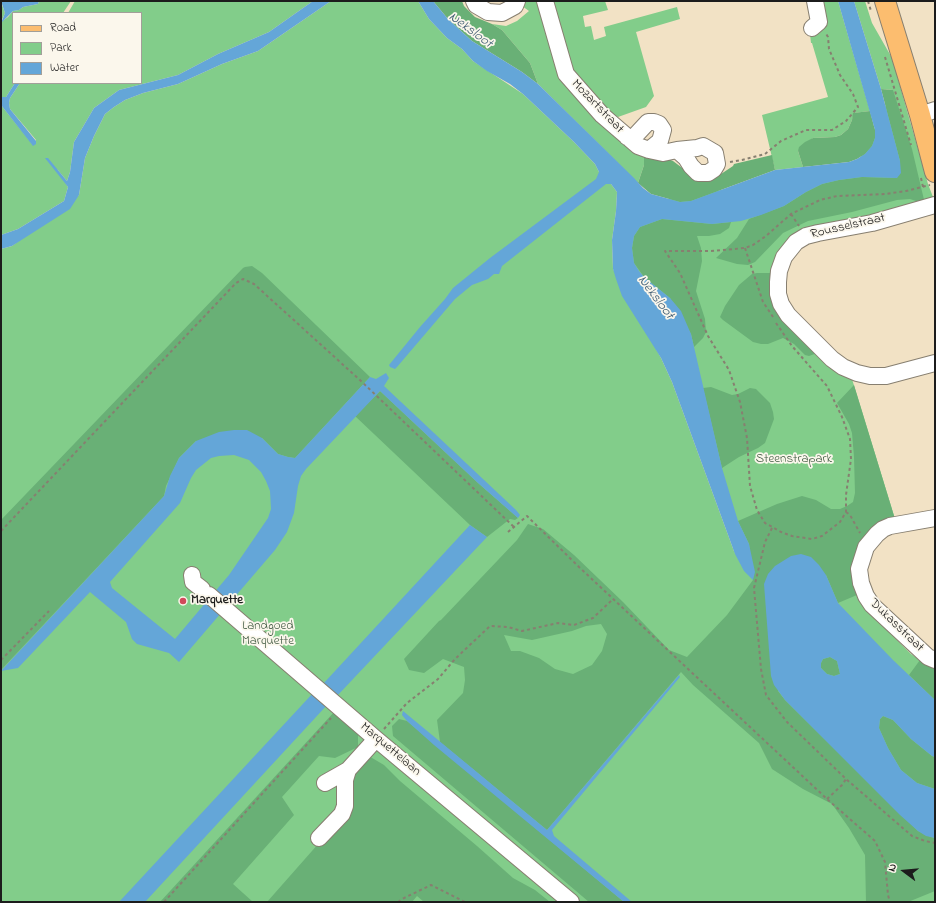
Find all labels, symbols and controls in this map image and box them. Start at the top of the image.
water label: Neksloot [445,9,495,53]
legend [12,12,142,84]
text: Road [50,19,76,37]
text: Park [50,39,72,57]
text: Water [50,59,79,77]
street label: Mozartstraat [567,77,627,137]
street label: Rousselstraat [809,211,887,243]
water label: Neksloot [633,273,677,323]
park label: Steenstrapark [756,452,832,468]
place label: Marquette [191,593,243,609]
marker: Marquette [178,596,188,606]
street label: Dukasstraat [866,596,926,656]
park label: Landgoed Marquette [242,619,294,650]
street label: Marquettelaan [356,720,424,780]
north arrow [884,851,924,891]
text: N [884,862,901,873]

